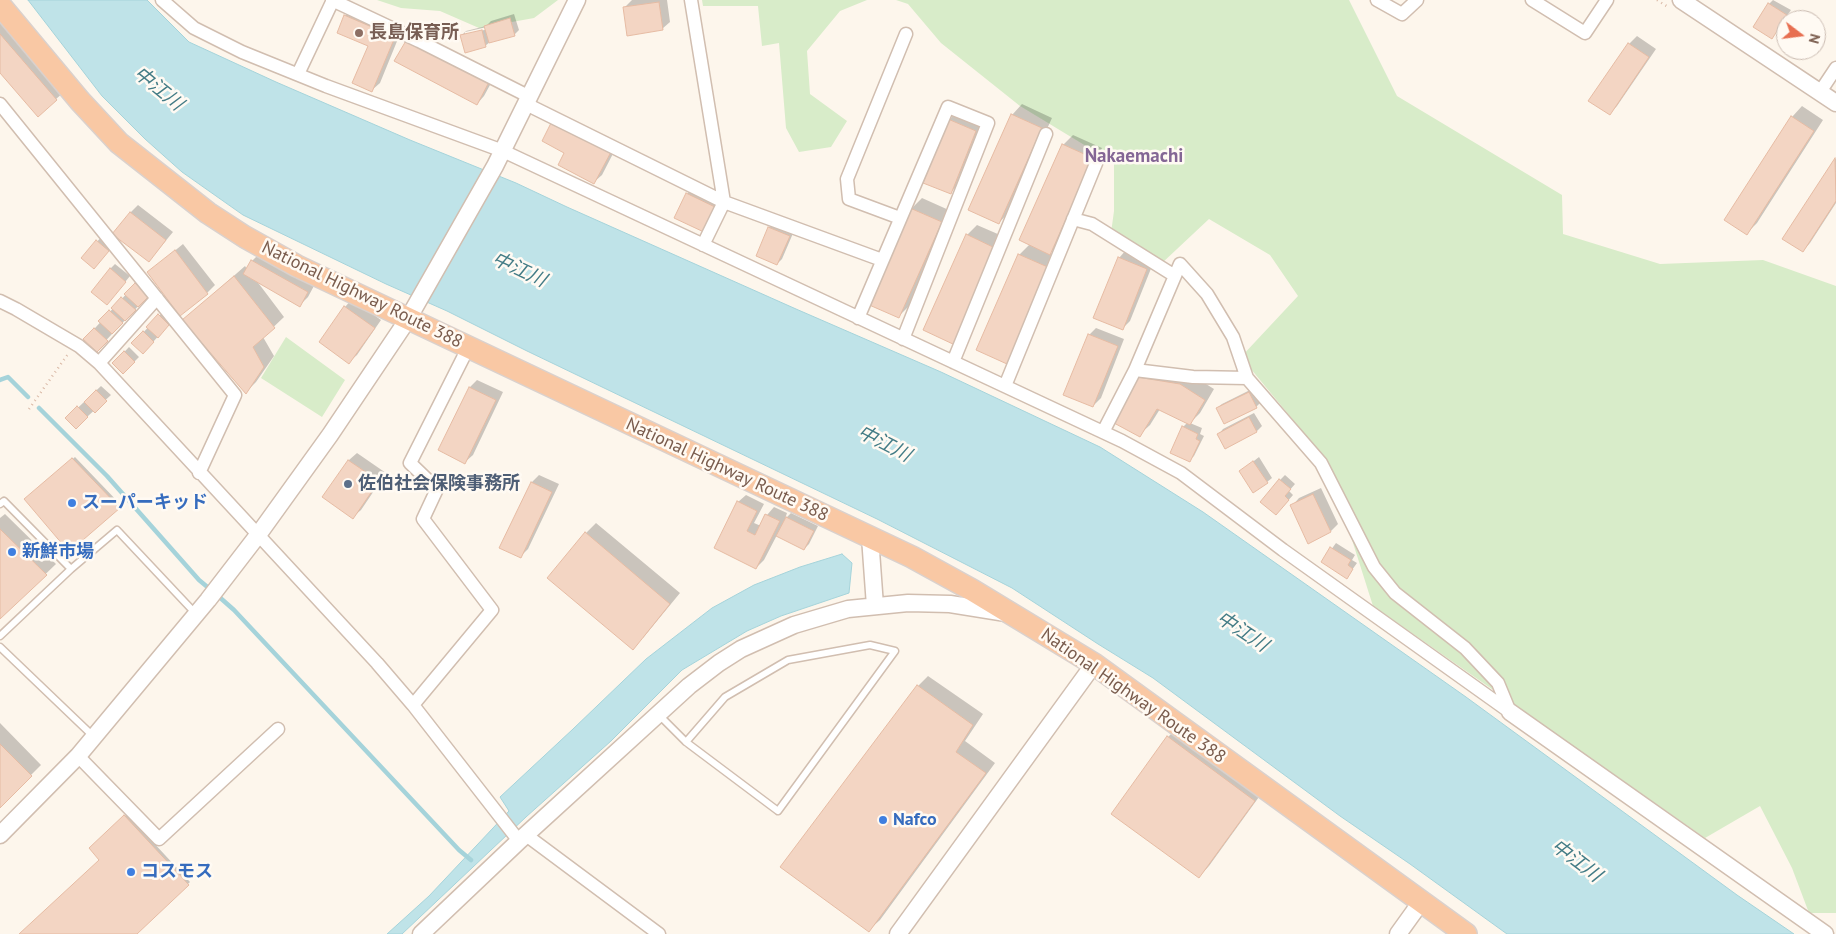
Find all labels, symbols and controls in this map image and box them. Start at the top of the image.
north arrow [1776,10,1826,60]
place label: 長島保育所 [369,22,459,44]
marker: 長島保育所 [353,27,365,39]
text: N [1805,32,1824,45]
water label: 中江川 [129,62,187,116]
district label: Nakaemachi [1085,146,1183,168]
street label: National Highway Route 388 [258,237,466,353]
water label: 中江川 [488,248,550,292]
street label: National Highway Route 388 [622,414,832,526]
water label: 中江川 [853,421,915,467]
place label: 佐伯社会保険事務所 [358,473,520,495]
marker: 佐伯社会保険事務所 [342,478,354,490]
place label: スーパーキッド [82,492,208,514]
marker: スーパーキッド [66,497,78,509]
place label: 新鮮市場 [22,541,94,563]
marker: 新鮮市場 [6,546,18,558]
water label: 中江川 [1212,607,1272,657]
street label: National Highway Route 388 [1036,624,1230,768]
place label: Nafco [893,809,937,831]
marker: Nafco [877,814,889,826]
water label: 中江川 [1546,835,1606,887]
place label: コスモス [141,861,213,883]
marker: コスモス [125,866,137,878]

